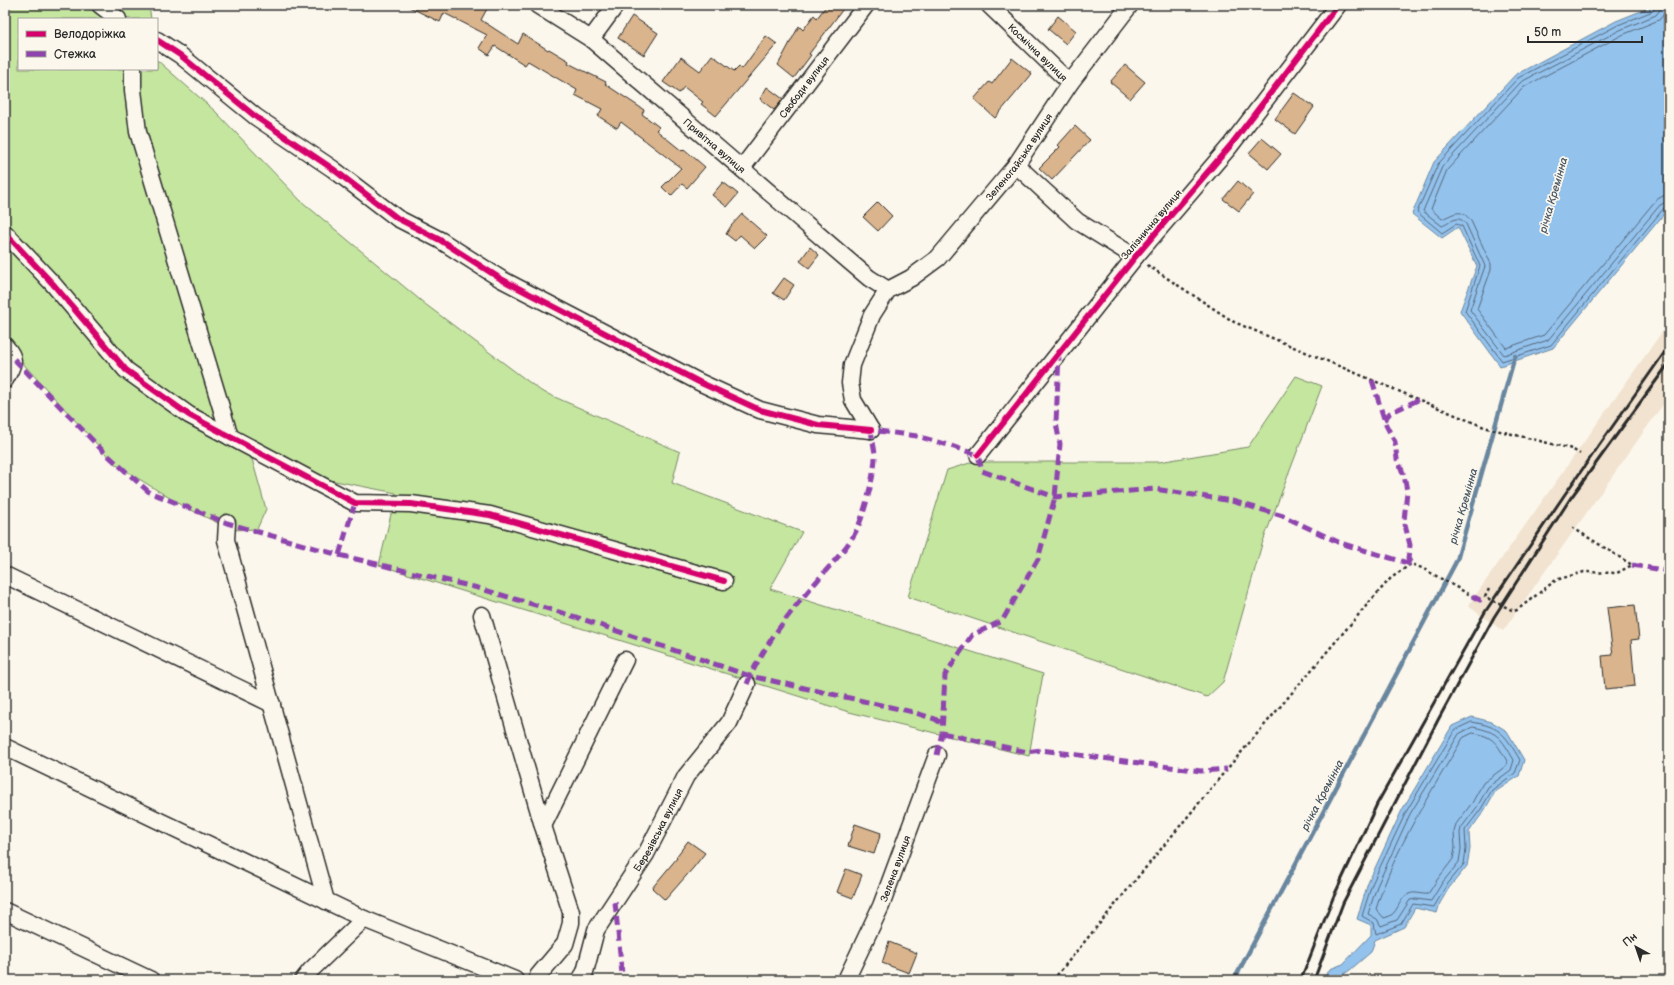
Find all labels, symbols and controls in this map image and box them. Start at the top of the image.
legend [18,18,158,70]
scale bar [1528,18,1642,44]
street label: Космічна вулиця [1005,22,1070,84]
text: 50 m [1534,25,1561,40]
text: Велодоріжка [54,27,126,42]
text: Стежка [54,47,96,62]
street label: Свободи вулиця [777,54,832,121]
street label: Зеленогайська вулиця [984,111,1056,204]
street label: Привітна вулиця [681,116,748,176]
water label: річка Кремінна [1536,155,1571,236]
street label: Залізнична вулиця [1119,187,1185,262]
water label: річка Кремінна [1446,466,1481,547]
water label: річка Кремінна [1298,757,1347,834]
street label: Березівська вулиця [631,786,686,874]
street label: Зелена вулиця [878,834,914,903]
north arrow [1616,927,1656,967]
text: Пн [1620,930,1640,949]

